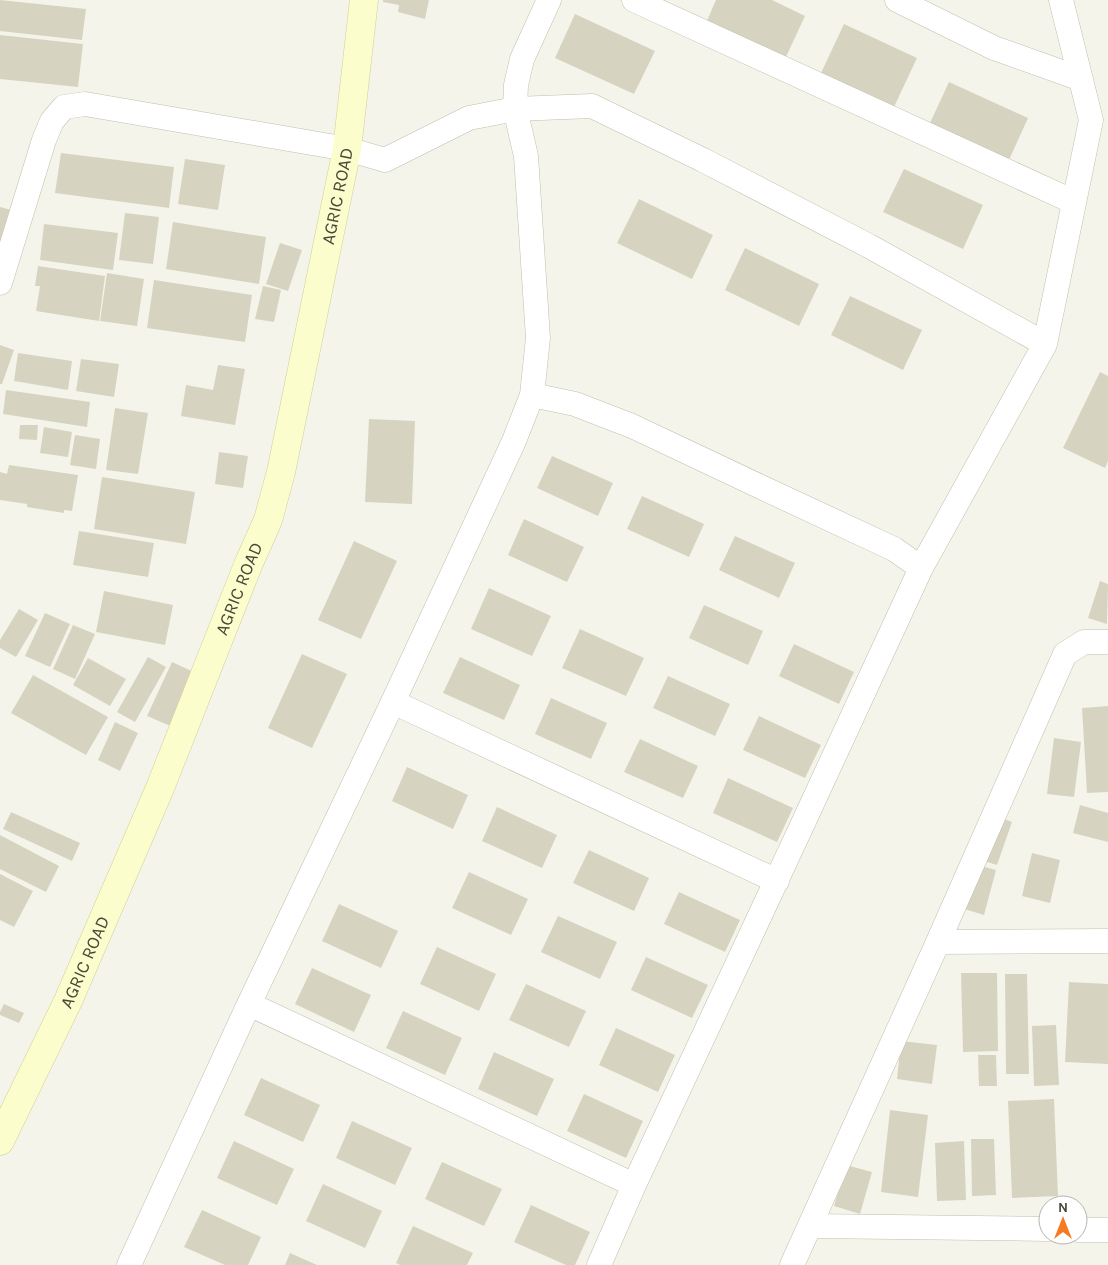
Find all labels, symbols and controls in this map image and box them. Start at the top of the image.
street label: AGRIC ROAD [317,146,358,246]
street label: AGRIC ROAD [210,539,268,638]
street label: AGRIC ROAD [55,913,114,1012]
north arrow [1038,1195,1088,1245]
text: N [1058,1199,1068,1216]

